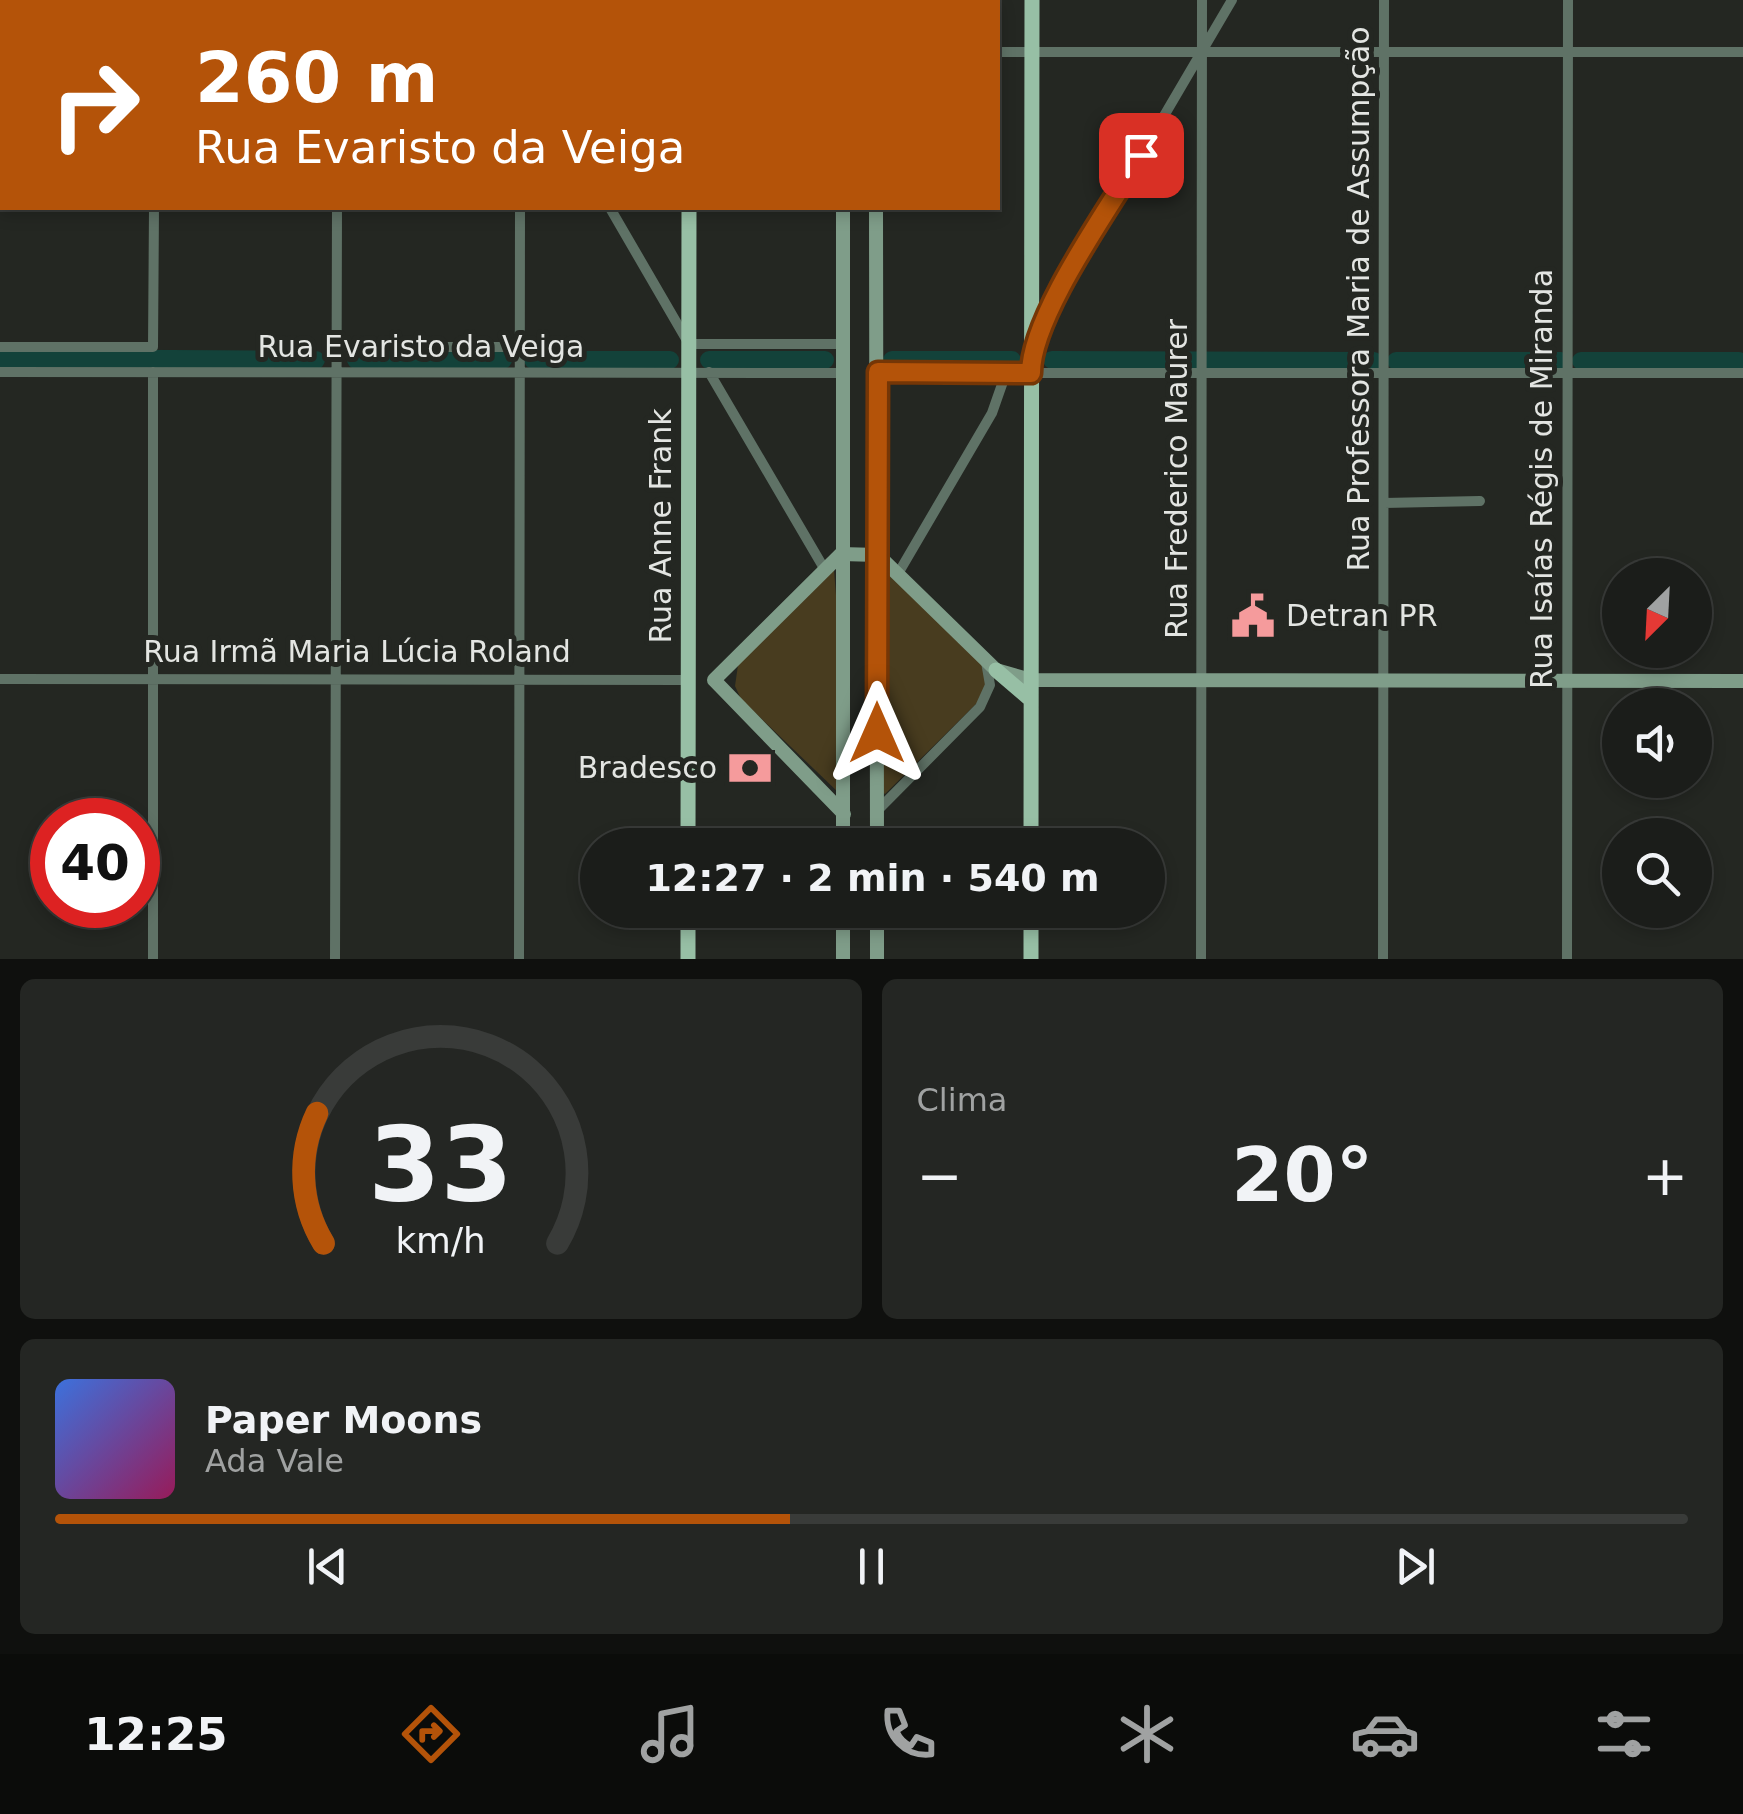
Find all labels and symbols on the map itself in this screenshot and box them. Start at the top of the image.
street label: Rua Professora Maria de Assumpção [1341,26,1376,572]
pin [1099,113,1184,198]
street label: Rua Isaías Régis de Miranda [1524,269,1559,689]
street label: Rua Frederico Maurer [1159,318,1194,639]
street label: Rua Evaristo da Veiga [258,329,584,364]
street label: Rua Anne Frank [643,408,678,644]
north arrow [1602,558,1712,668]
public building icon: Detran PR [1229,592,1277,640]
place label: Detran PR [1286,598,1438,633]
street label: Rua Irmã Maria Lúcia Roland [143,634,571,669]
position arrow [825,681,929,785]
bank icon: Bradesco [726,744,774,792]
place label: Bradesco [578,750,717,785]
speed limit sign: 40 [30,798,160,928]

